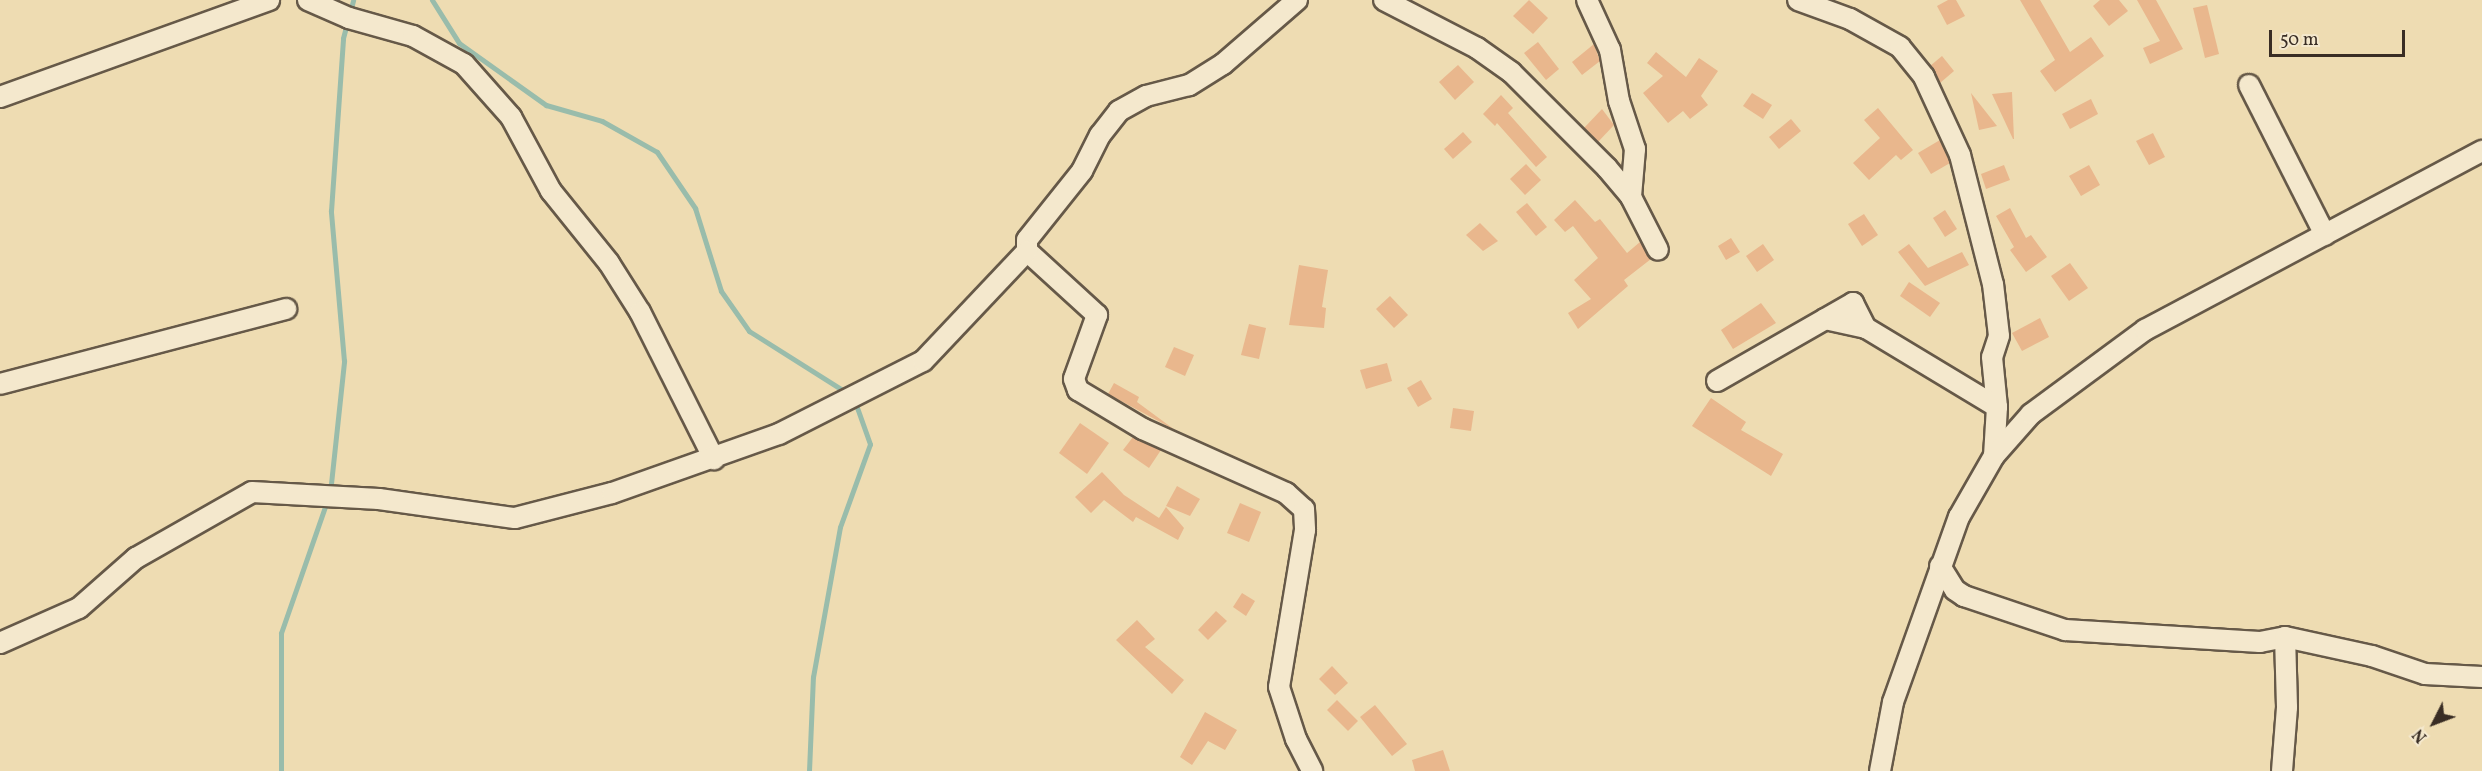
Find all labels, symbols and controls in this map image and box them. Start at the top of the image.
scale bar [2272,18,2408,56]
text: 50 m [2280,28,2319,53]
north arrow [2404,693,2464,753]
text: N [2409,723,2433,747]

